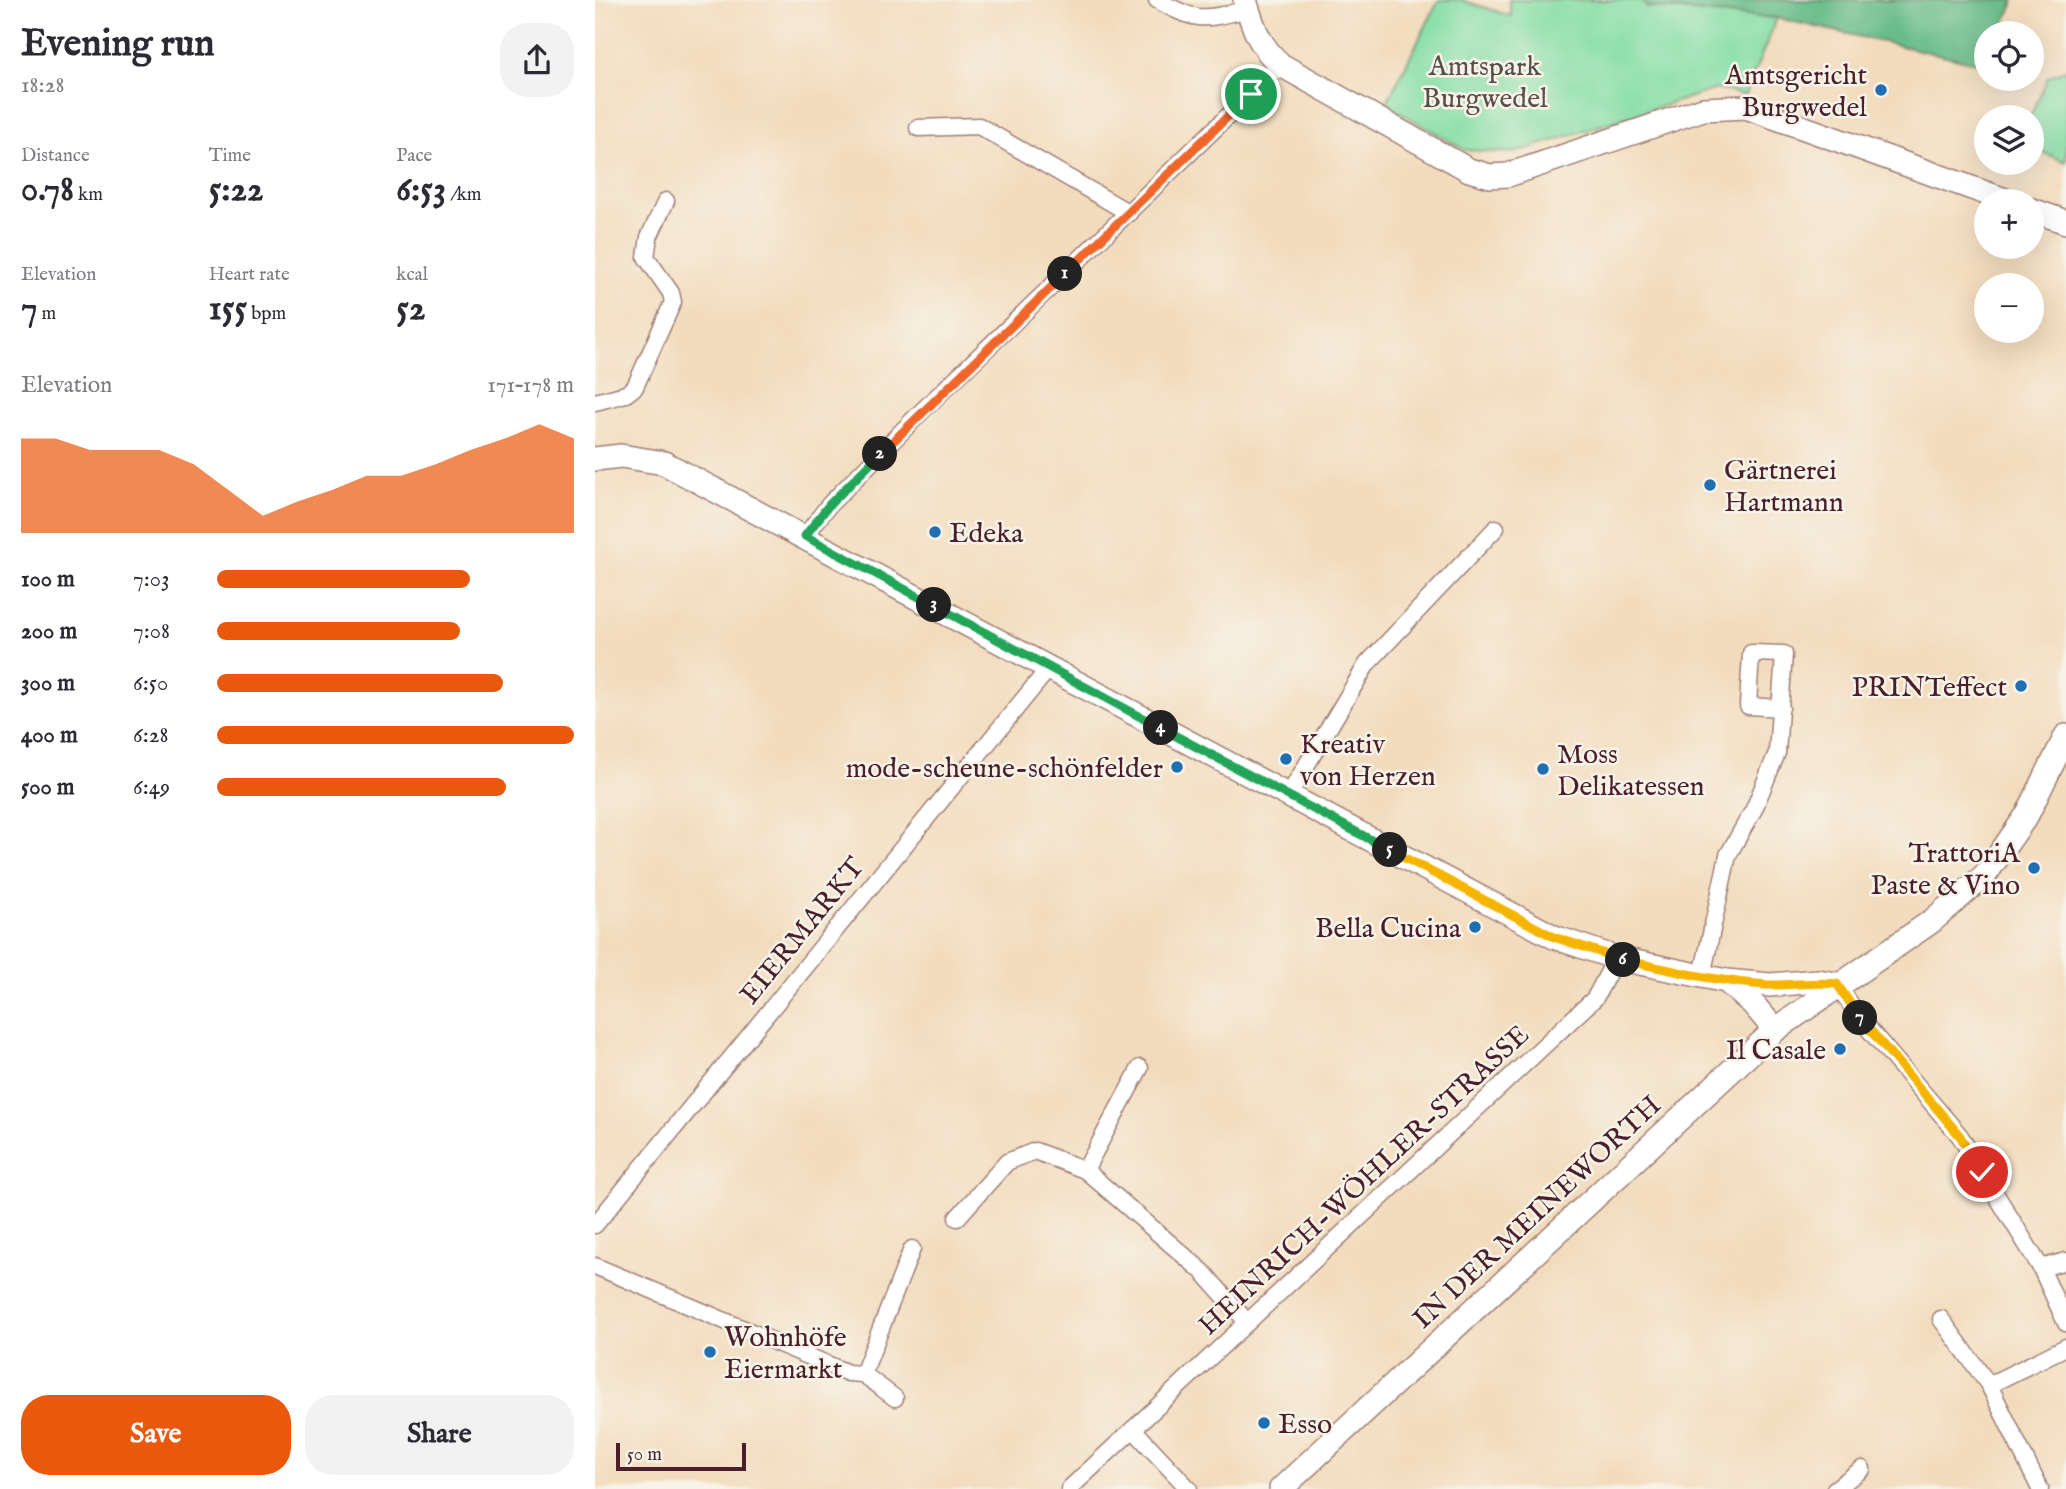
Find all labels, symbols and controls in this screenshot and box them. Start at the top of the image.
text: Evening run [21,21,215,69]
map controls [1974,21,2044,343]
button: locate [1974,21,2044,91]
button: share [500,23,574,97]
park label: Amtspark Burgwedel [1422,50,1548,117]
place label: Amtsgericht Burgwedel [1724,59,1867,126]
pin [1221,64,1281,124]
text: 18:28 [21,71,64,100]
icon: arrive [1232,75,1270,113]
marker: Amtsgericht Burgwedel [1873,82,1889,98]
button: layers [1974,105,2044,175]
text: Distance [21,144,90,168]
text: Time [209,144,251,168]
text: Pace [396,144,432,168]
text: 0.78 [21,168,74,213]
text: 5:22 [209,168,263,213]
text: 6:53 [396,168,446,213]
text: km [74,183,103,207]
text: /km [446,183,482,207]
button: + [1974,189,2044,259]
pin: 1 [1047,256,1083,292]
text: 1 [1061,261,1068,285]
text: Elevation [21,263,96,287]
text: Heart rate [209,263,290,287]
text: kcal [396,263,428,287]
button: − [1974,273,2044,343]
text: 7 [21,287,37,332]
text: 155 [209,287,247,332]
text: 52 [396,287,425,332]
text: m [37,302,56,326]
text: bpm [247,302,286,326]
text: Elevation [21,371,112,400]
text: 171–178 m [487,371,574,400]
pin: 2 [863,436,897,472]
text: 2 [875,441,884,465]
place label: Gärtnerei Hartmann [1724,454,1844,521]
marker: Gärtnerei Hartmann [1702,477,1718,493]
place label: Edeka [949,517,1024,552]
marker: Edeka [927,524,943,540]
text: 100 m [21,565,75,594]
text: 7:03 [133,565,170,594]
pin: 3 [917,588,951,622]
text: 3 [930,592,937,616]
text: 200 m [21,617,77,646]
text: 7:08 [133,617,170,646]
text: 300 m [21,669,75,698]
text: 6:50 [133,669,168,698]
place label: PRINTeffect [1851,671,2007,706]
marker: PRINTeffect [2013,678,2029,694]
pin: 4 [1143,710,1179,746]
text: 4 [1156,715,1165,739]
text: 400 m [21,721,78,750]
text: 6:28 [133,721,169,750]
place label: Kreativ von Herzen [1300,728,1436,795]
place label: Moss Delikatessen [1557,738,1705,805]
marker: Kreativ von Herzen [1278,751,1294,767]
place label: mode-scheune-schönfelder [846,752,1163,787]
marker: mode-scheune-schönfelder [1169,759,1185,775]
marker: Moss Delikatessen [1535,761,1551,777]
text: 500 m [21,773,75,802]
text: 6:49 [133,773,170,802]
pin: 5 [1373,832,1407,868]
text: 5 [1386,837,1393,861]
place label: TrattoriA Paste & Vino [1871,837,2021,904]
street label: EIERMARKT [733,851,873,1012]
marker: TrattoriA Paste & Vino [2026,860,2042,876]
place label: Bella Cucina [1315,912,1462,947]
marker: Bella Cucina [1467,919,1483,935]
pin: 6 [1605,942,1641,978]
text: 6 [1618,947,1627,971]
pin: 7 [1843,1000,1877,1036]
text: 7 [1855,1005,1864,1029]
street label: HEINRICH-WÖHLER-STRASSE [1192,1018,1537,1344]
place label: Il Casale [1726,1034,1826,1069]
marker: Il Casale [1832,1041,1848,1057]
street label: IN DER MEINEWORTH [1406,1089,1669,1337]
pin [1952,1142,2012,1202]
icon: check [1963,1153,2001,1191]
place label: Wohnhöfe Eiermarkt [724,1321,847,1388]
marker: Wohnhöfe Eiermarkt [702,1344,718,1360]
button: Save [21,1395,291,1475]
button: Share [305,1395,574,1475]
place label: Esso [1278,1408,1332,1443]
marker: Esso [1256,1415,1272,1431]
scale bar [616,1440,745,1472]
text: 50 m [627,1443,662,1467]

